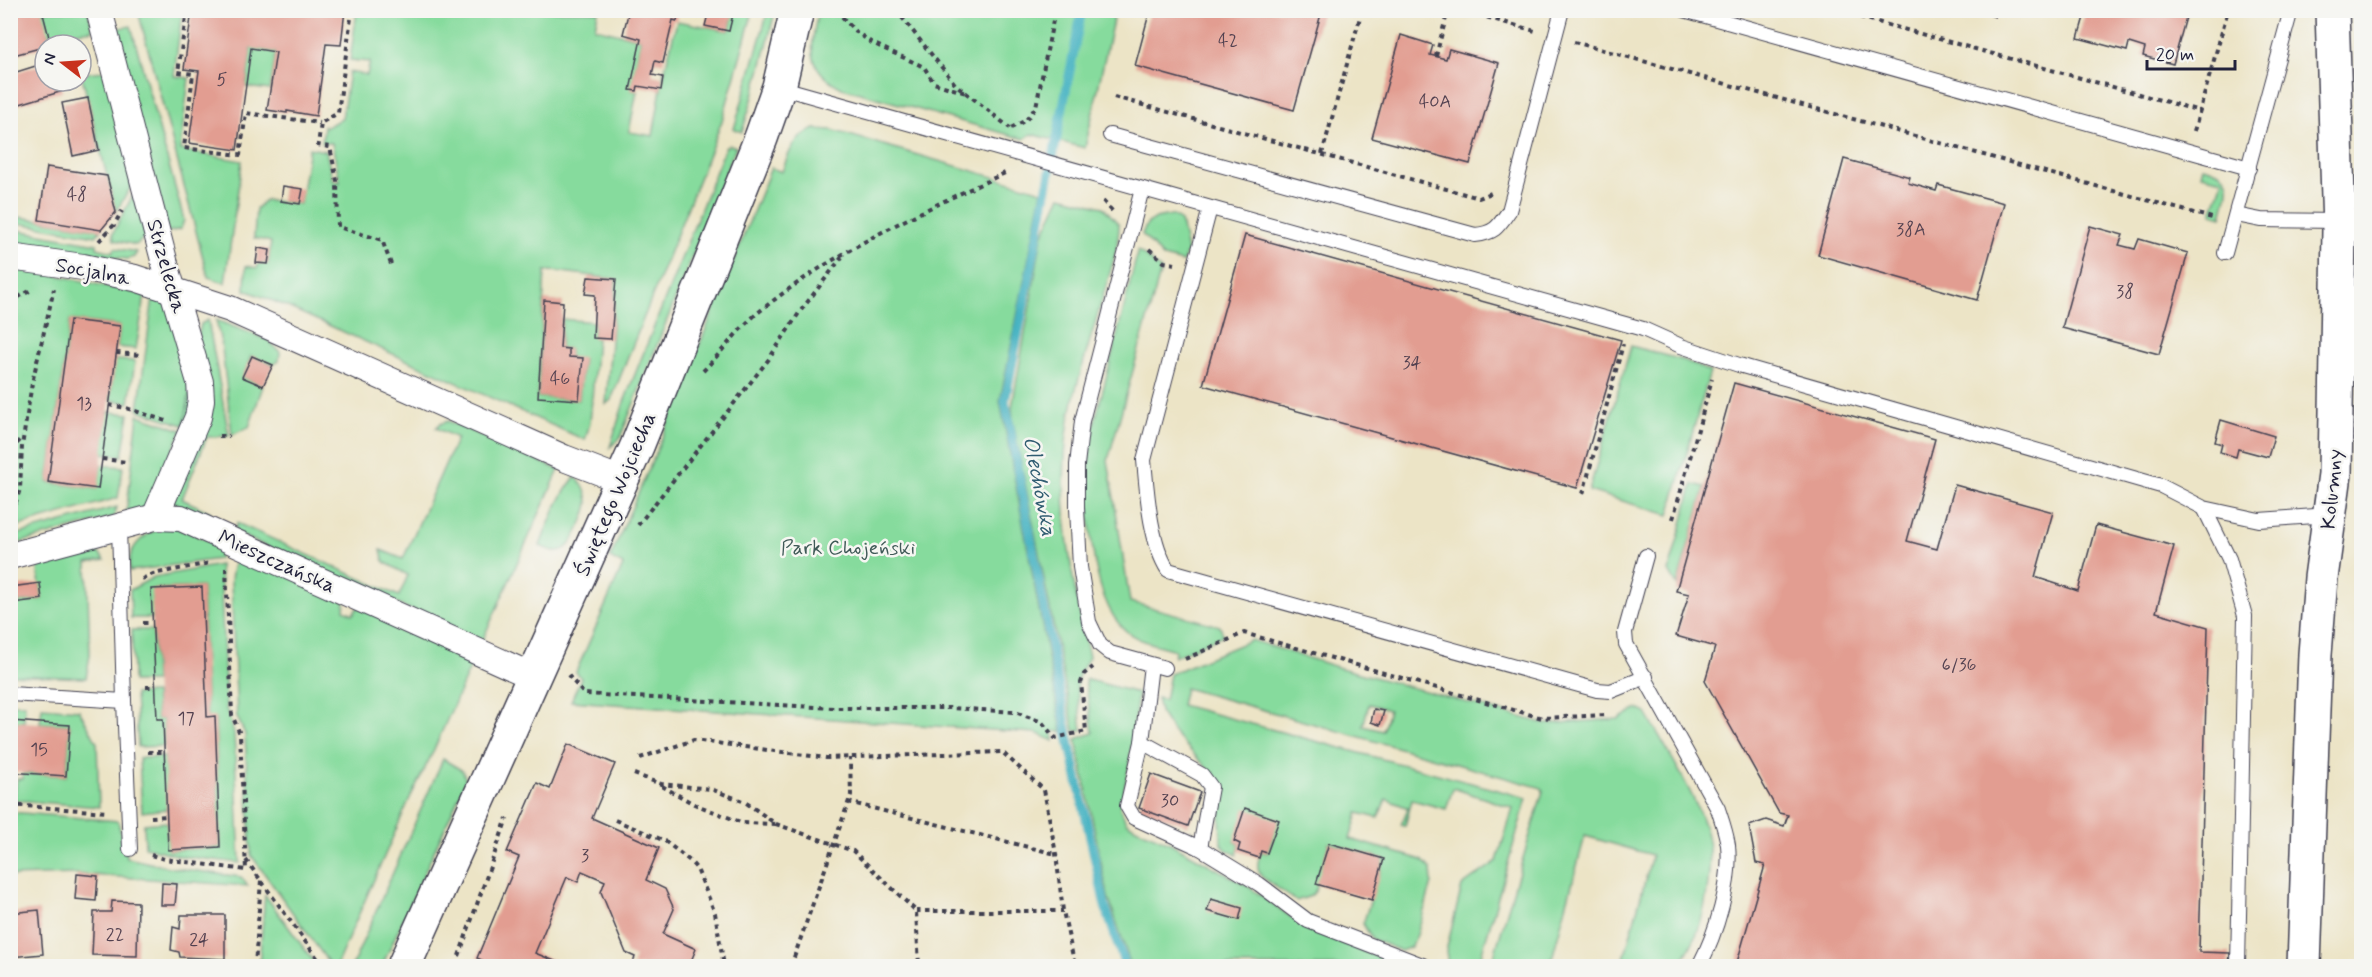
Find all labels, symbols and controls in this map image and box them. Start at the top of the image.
house number: 42 [1218,29,1238,53]
north arrow [33,33,93,93]
scale bar [2147,33,2236,71]
text: 20 m [2156,43,2194,67]
text: N [38,51,62,67]
house number: 5 [217,68,228,92]
house number: 40A [1419,90,1451,114]
house number: 48 [67,183,87,207]
street label: Strzelecka [139,216,193,317]
house number: 38A [1896,218,1926,242]
street label: Socjalna [53,251,133,293]
house number: 38 [2116,280,2134,304]
house number: 34 [1402,351,1422,375]
house number: 46 [550,367,570,391]
house number: 13 [76,392,92,416]
street label: Świętego Wojciecha [569,408,665,581]
water label: Olechówka [1016,434,1062,539]
street label: Kolumny [2315,448,2349,530]
street label: Mieszczańska [213,524,340,600]
park label: Park Chojeński [781,534,916,562]
house number: 6/36 [1941,653,1977,677]
house number: 17 [177,707,195,731]
house number: 15 [30,738,48,762]
house number: 30 [1161,789,1179,813]
house number: 3 [581,844,589,868]
house number: 22 [106,923,124,947]
house number: 24 [189,928,209,952]

